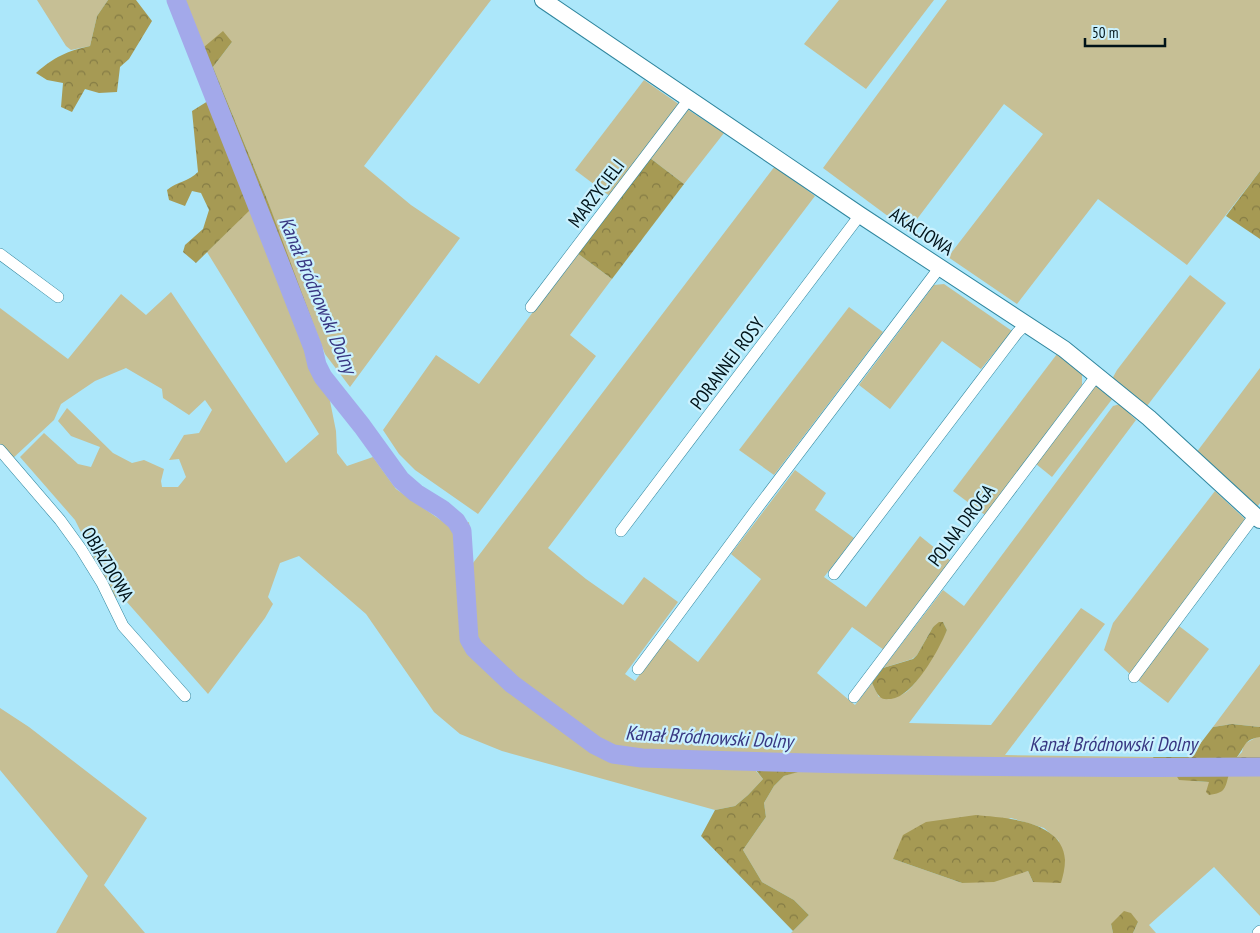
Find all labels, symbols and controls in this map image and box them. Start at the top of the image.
scale bar [1085,15,1165,47]
text: 50 m [1092,23,1118,42]
street label: MARZYCIELI [563,154,629,232]
street label: AKACJOWA [886,202,958,260]
water label: Kanał Bródnowski Dolny [273,213,364,379]
street label: PORANNEJ ROSY [684,312,770,414]
street label: POLNA DROGA [922,479,1000,571]
street label: OBJAZDOWA [76,522,140,606]
water label: Kanał Bródnowski Dolny [625,720,796,754]
water label: Kanał Bródnowski Dolny [1029,731,1199,757]

